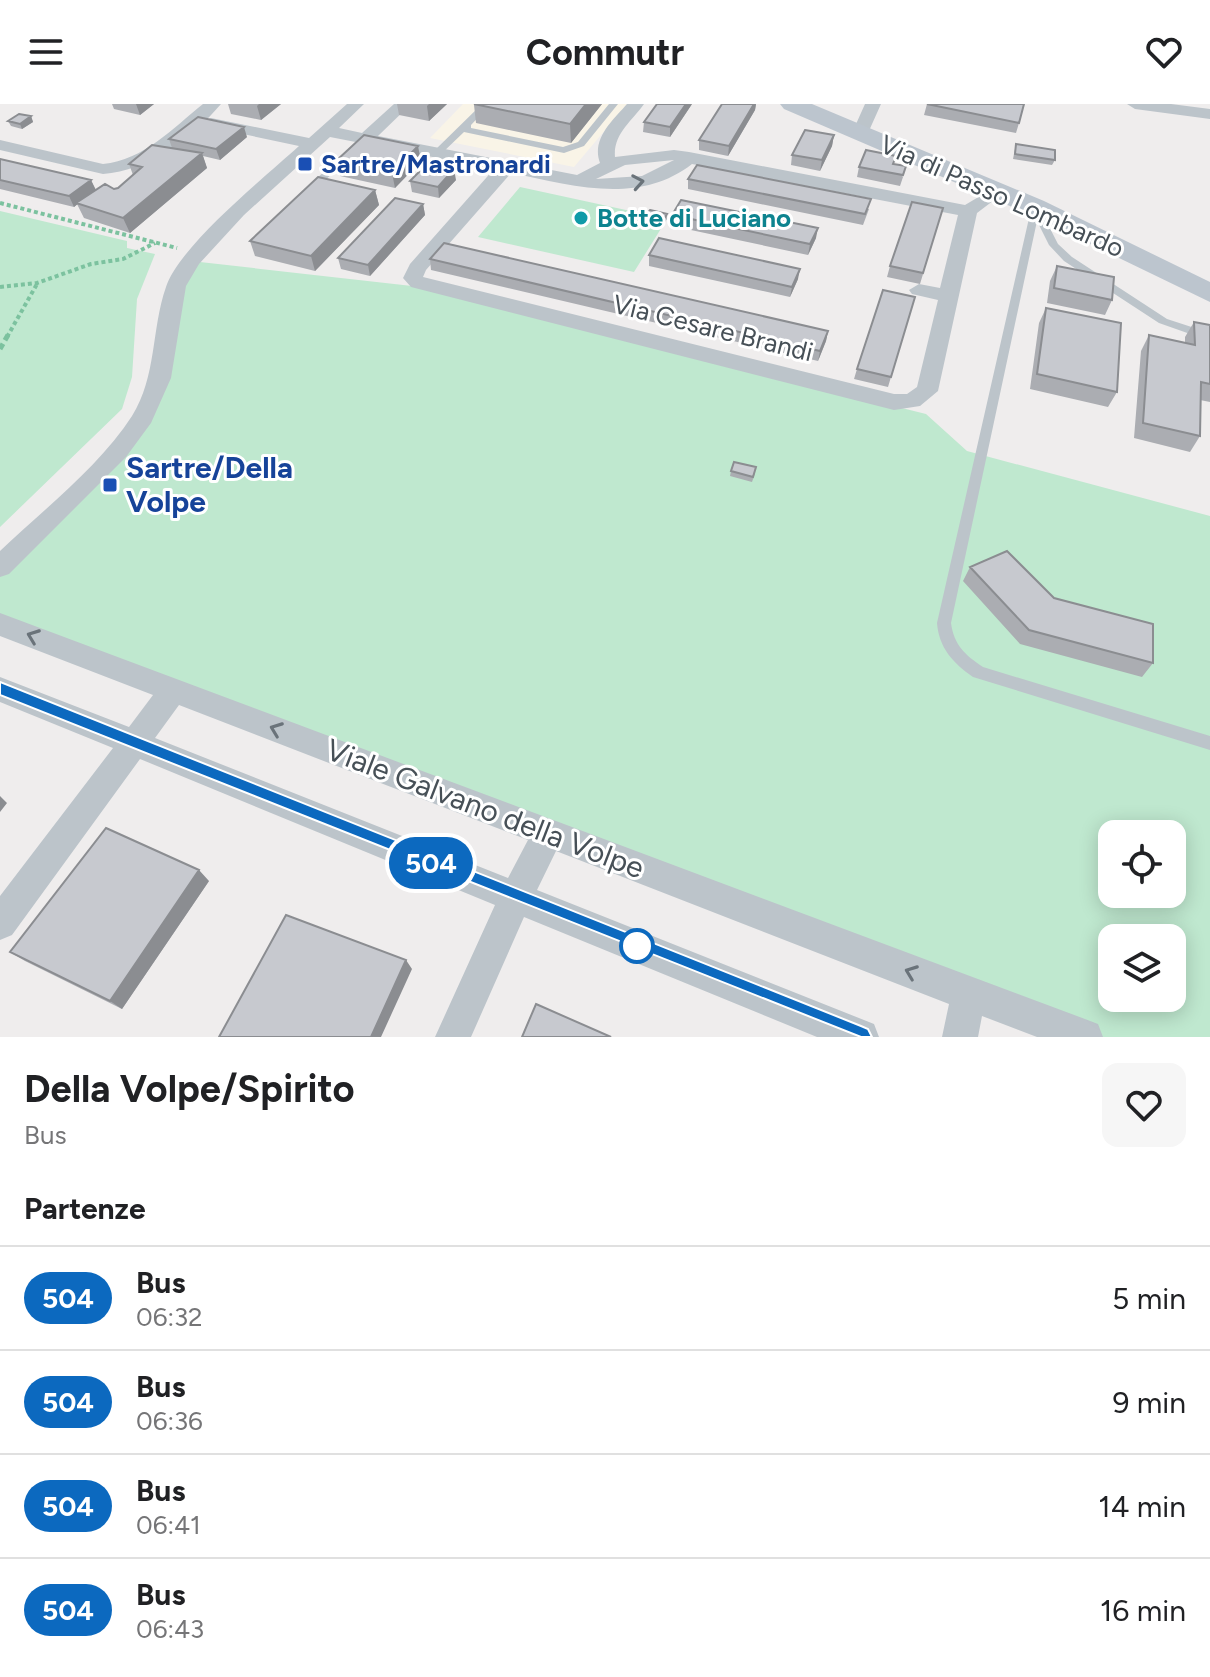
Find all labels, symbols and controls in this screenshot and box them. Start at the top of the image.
icon: menu [24,30,68,74]
icon: heart [1142,30,1186,74]
text: Commutr [526,31,684,74]
street label: Via di Passo Lombardo [875,128,1129,264]
place label: Sartre/Mastronardi [321,148,551,180]
marker: Sartre/Mastronardi [296,155,314,173]
one-way arrow [631,174,645,191]
place label: Botte di Luciano [597,202,791,234]
marker: Botte di Luciano [572,209,590,227]
street label: Via Cesare Brandi [610,288,816,368]
place label: Sartre/Della Volpe [126,449,293,520]
marker: Sartre/Della Volpe [101,476,119,494]
one-way arrow [27,629,41,646]
one-way arrow [270,722,284,739]
street label: Viale Galvano della Volpe [321,731,649,886]
map controls [1098,820,1186,1012]
button: locate [1098,820,1186,908]
line badge: 504 [385,837,477,889]
text: 504 [405,846,457,880]
button: layers [1098,924,1186,1012]
unlabelled marker [620,929,654,963]
one-way arrow [905,965,919,982]
button: heart [1102,1063,1186,1147]
text: Della Volpe/Spirito [24,1066,355,1112]
text: Bus [24,1119,67,1151]
text: Partenze [24,1190,146,1227]
text: Bus [136,1264,185,1301]
text: 5 min [1112,1280,1186,1317]
text: 504 [42,1281,94,1315]
text: 06:32 [136,1301,203,1333]
text: Bus [136,1368,185,1405]
text: 9 min [1112,1384,1186,1421]
text: 504 [42,1385,94,1419]
text: 06:36 [136,1405,203,1437]
text: Bus [136,1472,185,1509]
text: 14 min [1098,1488,1186,1525]
text: 504 [42,1489,94,1523]
text: 06:41 [136,1509,201,1541]
text: Bus [136,1576,185,1613]
text: 16 min [1100,1592,1186,1629]
text: 504 [42,1593,94,1627]
text: 06:43 [136,1613,204,1645]

